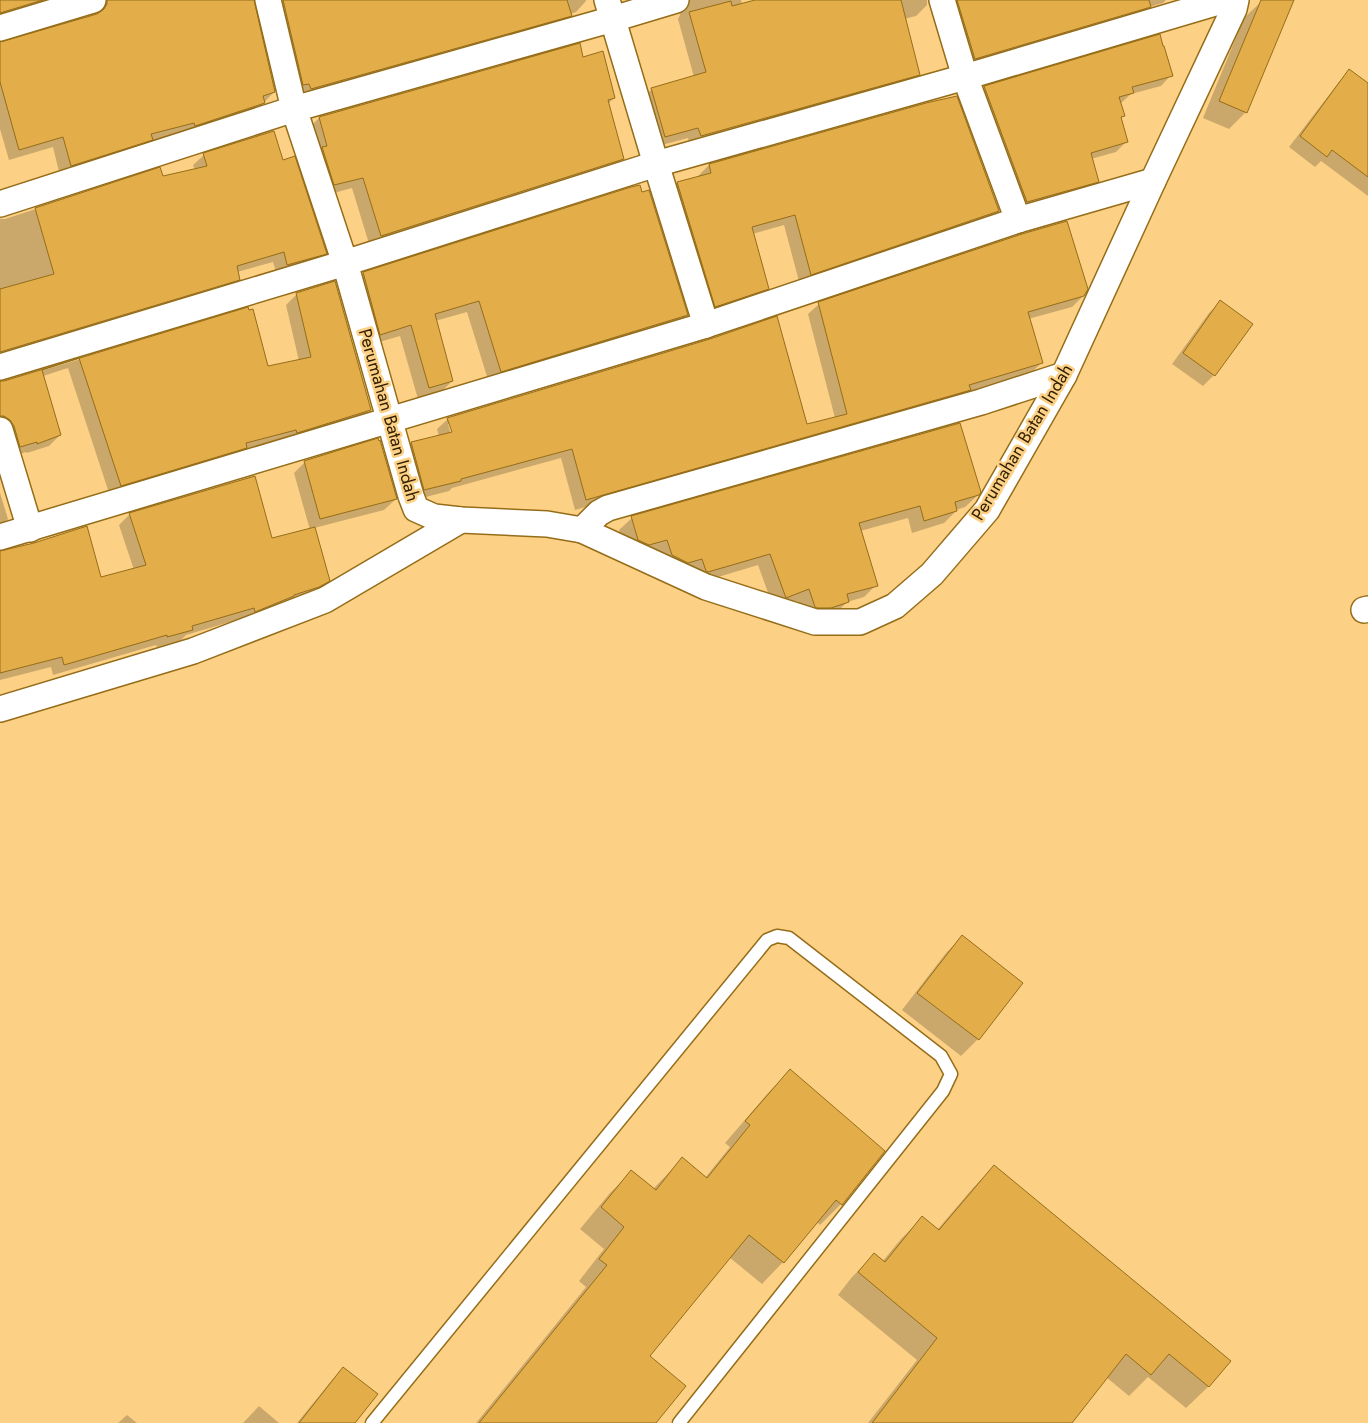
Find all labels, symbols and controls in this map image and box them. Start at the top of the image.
street label: Perumahan Batan Indah [352,326,426,504]
street label: Perumahan Batan Indah [965,359,1079,525]

